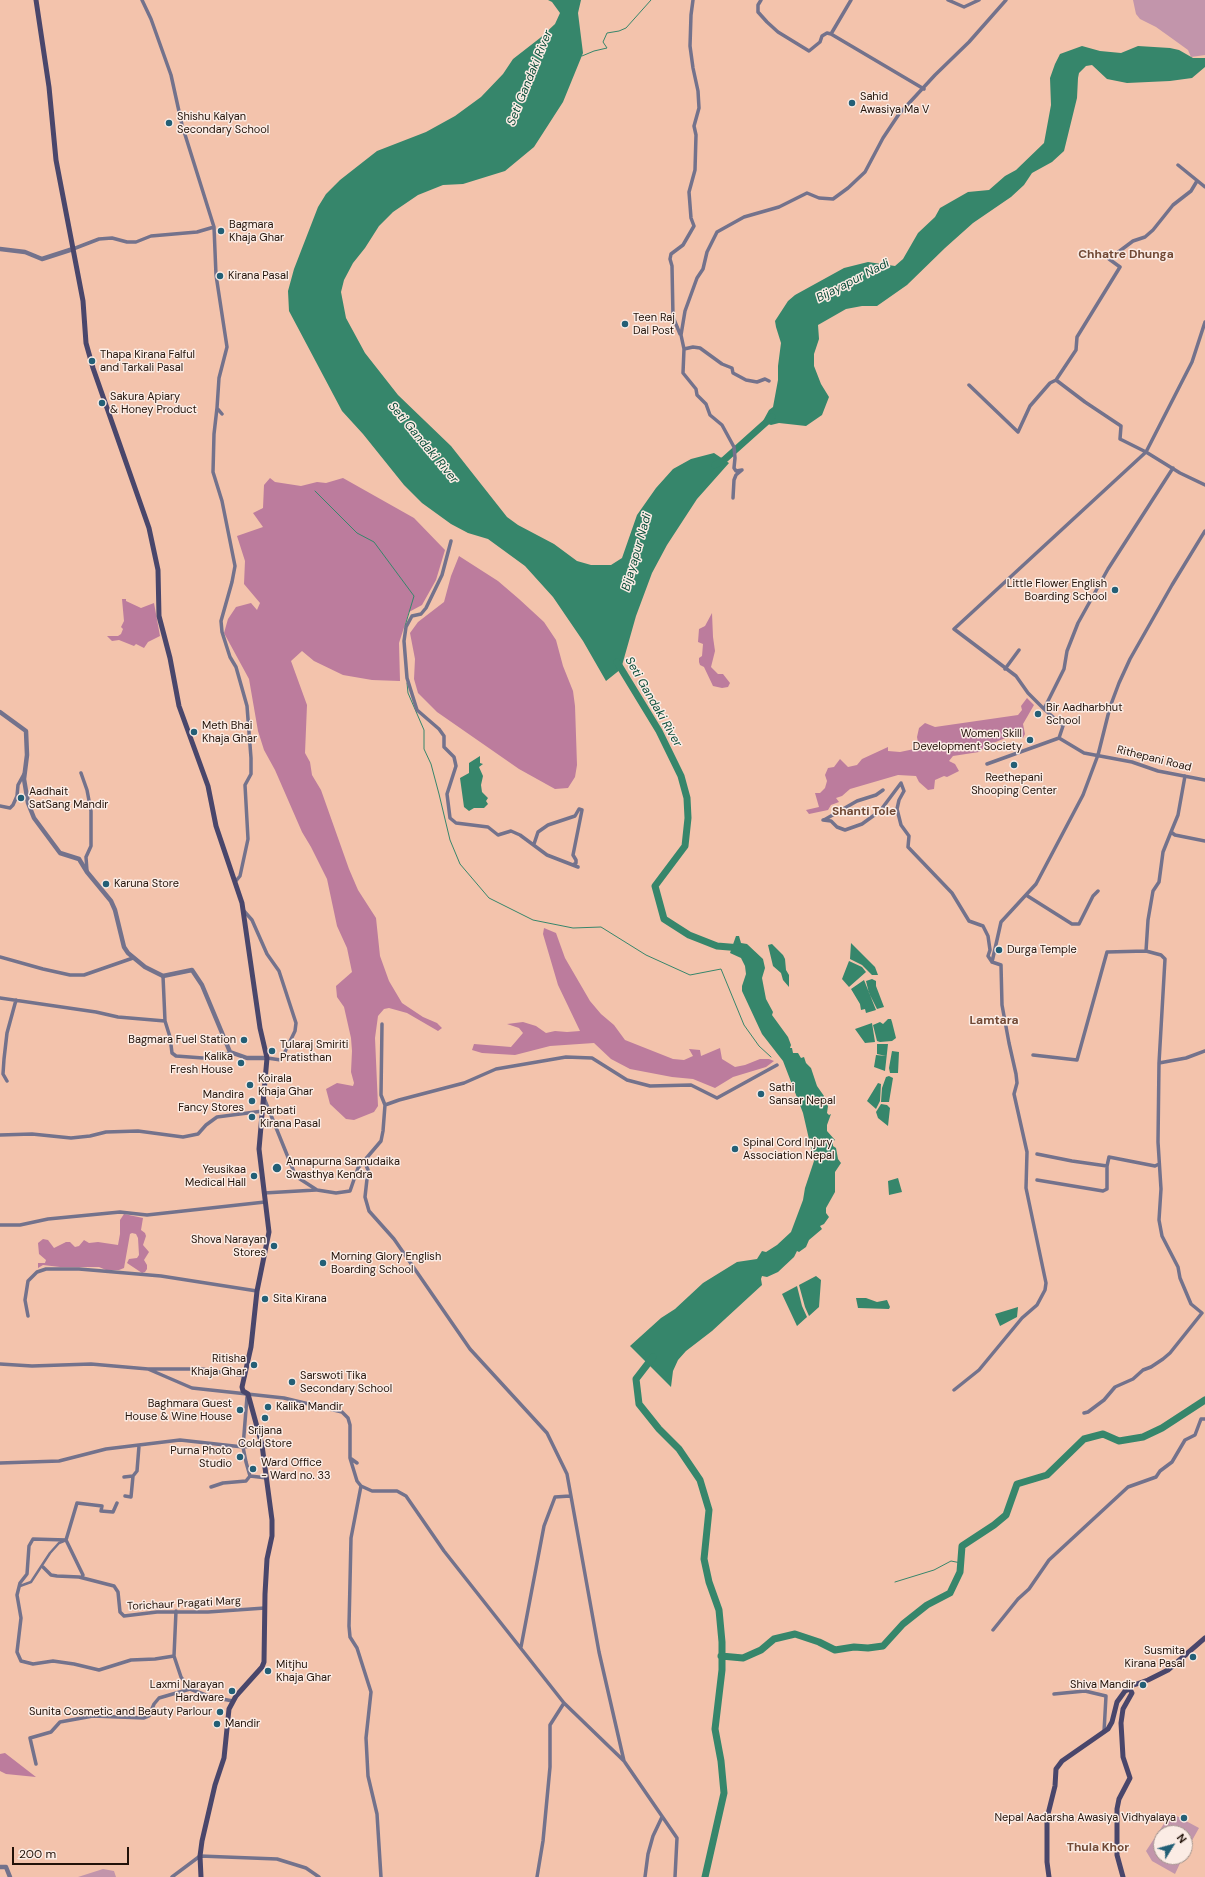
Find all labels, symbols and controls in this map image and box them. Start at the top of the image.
water label: Seti Gandaki River [504,28,556,128]
place label: Sahid Awasiya Ma V [860,90,929,116]
marker: Sahid Awasiya Ma V [847,98,857,108]
place label: Shishu Kalyan Secondary School [177,110,269,136]
marker: Shishu Kalyan Secondary School [164,118,174,128]
place label: Bagmara Khaja Ghar [229,218,284,244]
marker: Bagmara Khaja Ghar [216,226,226,236]
district label: Chhatre Dhunga [1078,248,1174,262]
water label: Bijayapur Nadi [814,256,892,306]
place label: Kirana Pasal [228,269,288,283]
marker: Kirana Pasal [215,271,225,281]
place label: Teen Raj Dal Post [633,311,675,337]
marker: Teen Raj Dal Post [620,319,630,329]
place label: Thapa Kirana Falful and Tarkali Pasal [100,348,195,374]
marker: Thapa Kirana Falful and Tarkali Pasal [87,356,97,366]
place label: Sakura Apiary & Honey Product [110,390,197,416]
marker: Sakura Apiary & Honey Product [97,398,107,408]
water label: Seti Gandaki River [385,399,461,487]
water label: Bijayapur Nadi [619,511,655,593]
place label: Little Flower English Boarding School [1007,577,1107,603]
marker: Little Flower English Boarding School [1110,585,1120,595]
water label: Seti Gandaki River [621,654,685,750]
place label: Bir Aadharbhut School [1046,701,1122,727]
marker: Bir Aadharbhut School [1033,709,1043,719]
place label: Meth Bhai Khaja Ghar [202,719,257,745]
marker: Meth Bhai Khaja Ghar [189,727,199,737]
place label: Women Skill Development Society [913,727,1022,753]
marker: Women Skill Development Society [1025,735,1035,745]
street label: Rithepani Road [1115,743,1193,775]
marker: Reethepani Shooping Center [1009,760,1019,770]
place label: Reethepani Shooping Center [971,771,1057,797]
place label: Aadhait SatSang Mandir [29,785,108,811]
marker: Aadhait SatSang Mandir [16,793,26,803]
district label: Shanti Tole [832,805,896,819]
place label: Karuna Store [114,877,179,891]
marker: Karuna Store [101,879,111,889]
place label: Durga Temple [1007,943,1077,957]
marker: Durga Temple [994,945,1004,955]
district label: Lamtara [969,1014,1019,1028]
place label: Bagmara Fuel Station [128,1033,236,1047]
marker: Bagmara Fuel Station [239,1035,249,1045]
place label: Tularaj Smiriti Pratisthan [280,1038,348,1064]
marker: Tularaj Smiriti Pratisthan [267,1046,277,1056]
place label: Kalika Fresh House [170,1050,233,1076]
marker: Kalika Fresh House [236,1058,246,1068]
place label: Koirala Khaja Ghar [258,1072,313,1098]
marker: Koirala Khaja Ghar [245,1080,255,1090]
place label: Sathi Sansar Nepal [769,1081,835,1107]
place label: Mandira Fancy Stores [178,1088,244,1114]
marker: Sathi Sansar Nepal [756,1089,766,1099]
marker: Mandira Fancy Stores [247,1096,257,1106]
place label: Parbati Kirana Pasal [260,1104,320,1130]
marker: Parbati Kirana Pasal [247,1112,257,1122]
place label: Spinal Cord Injury Association Nepal [743,1136,835,1162]
marker: Spinal Cord Injury Association Nepal [730,1144,740,1154]
place label: Annapurna Samudaika Swasthya Kendra [286,1155,400,1181]
marker: Annapurna Samudaika Swasthya Kendra [271,1162,283,1174]
place label: Yeusikaa Medical Hall [185,1163,246,1189]
marker: Yeusikaa Medical Hall [249,1171,259,1181]
place label: Shova Narayan Stores [191,1233,266,1259]
marker: Shova Narayan Stores [269,1241,279,1251]
place label: Morning Glory English Boarding School [331,1250,441,1276]
marker: Morning Glory English Boarding School [318,1258,328,1268]
place label: Sita Kirana [273,1292,327,1306]
marker: Sita Kirana [260,1294,270,1304]
place label: Ritisha Khaja Ghar [191,1352,246,1378]
marker: Ritisha Khaja Ghar [249,1360,259,1370]
place label: Sarswoti Tika Secondary School [300,1369,392,1395]
marker: Sarswoti Tika Secondary School [287,1377,297,1387]
place label: Baghmara Guest House & Wine House [125,1397,232,1423]
place label: Kalika Mandir [276,1400,343,1414]
marker: Kalika Mandir [263,1402,273,1412]
marker: Baghmara Guest House & Wine House [235,1405,245,1415]
marker: Srijana Cold Store [260,1413,270,1423]
place label: Srijana Cold Store [238,1424,292,1450]
place label: Purna Photo Studio [170,1444,232,1470]
marker: Purna Photo Studio [235,1452,245,1462]
place label: Ward Office - Ward no. 33 [261,1456,331,1482]
marker: Ward Office - Ward no. 33 [248,1464,258,1474]
street label: Torichaur Pragati Marg [127,1594,241,1614]
place label: Susmita Kirana Pasal [1125,1644,1185,1670]
marker: Susmita Kirana Pasal [1188,1652,1198,1662]
place label: Mitjhu Khaja Ghar [276,1658,331,1684]
marker: Mitjhu Khaja Ghar [263,1666,273,1676]
place label: Laxmi Narayan Hardware [150,1678,224,1704]
place label: Shiva Mandir [1070,1678,1135,1692]
marker: Shiva Mandir [1138,1680,1148,1690]
marker: Laxmi Narayan Hardware [227,1686,237,1696]
place label: Sunita Cosmetic and Beauty Parlour [29,1705,212,1719]
marker: Sunita Cosmetic and Beauty Parlour [215,1707,225,1717]
place label: Mandir [225,1717,260,1731]
marker: Mandir [212,1719,222,1729]
place label: Nepal Aadarsha Awasiya Vidhyalaya [994,1811,1176,1825]
marker: Nepal Aadarsha Awasiya Vidhyalaya [1179,1813,1189,1823]
north arrow [1153,1825,1193,1865]
text: N [1174,1831,1190,1846]
scale bar [14,1839,131,1865]
district label: Thula Khor [1067,1841,1129,1855]
text: 200 m [19,1846,56,1862]

